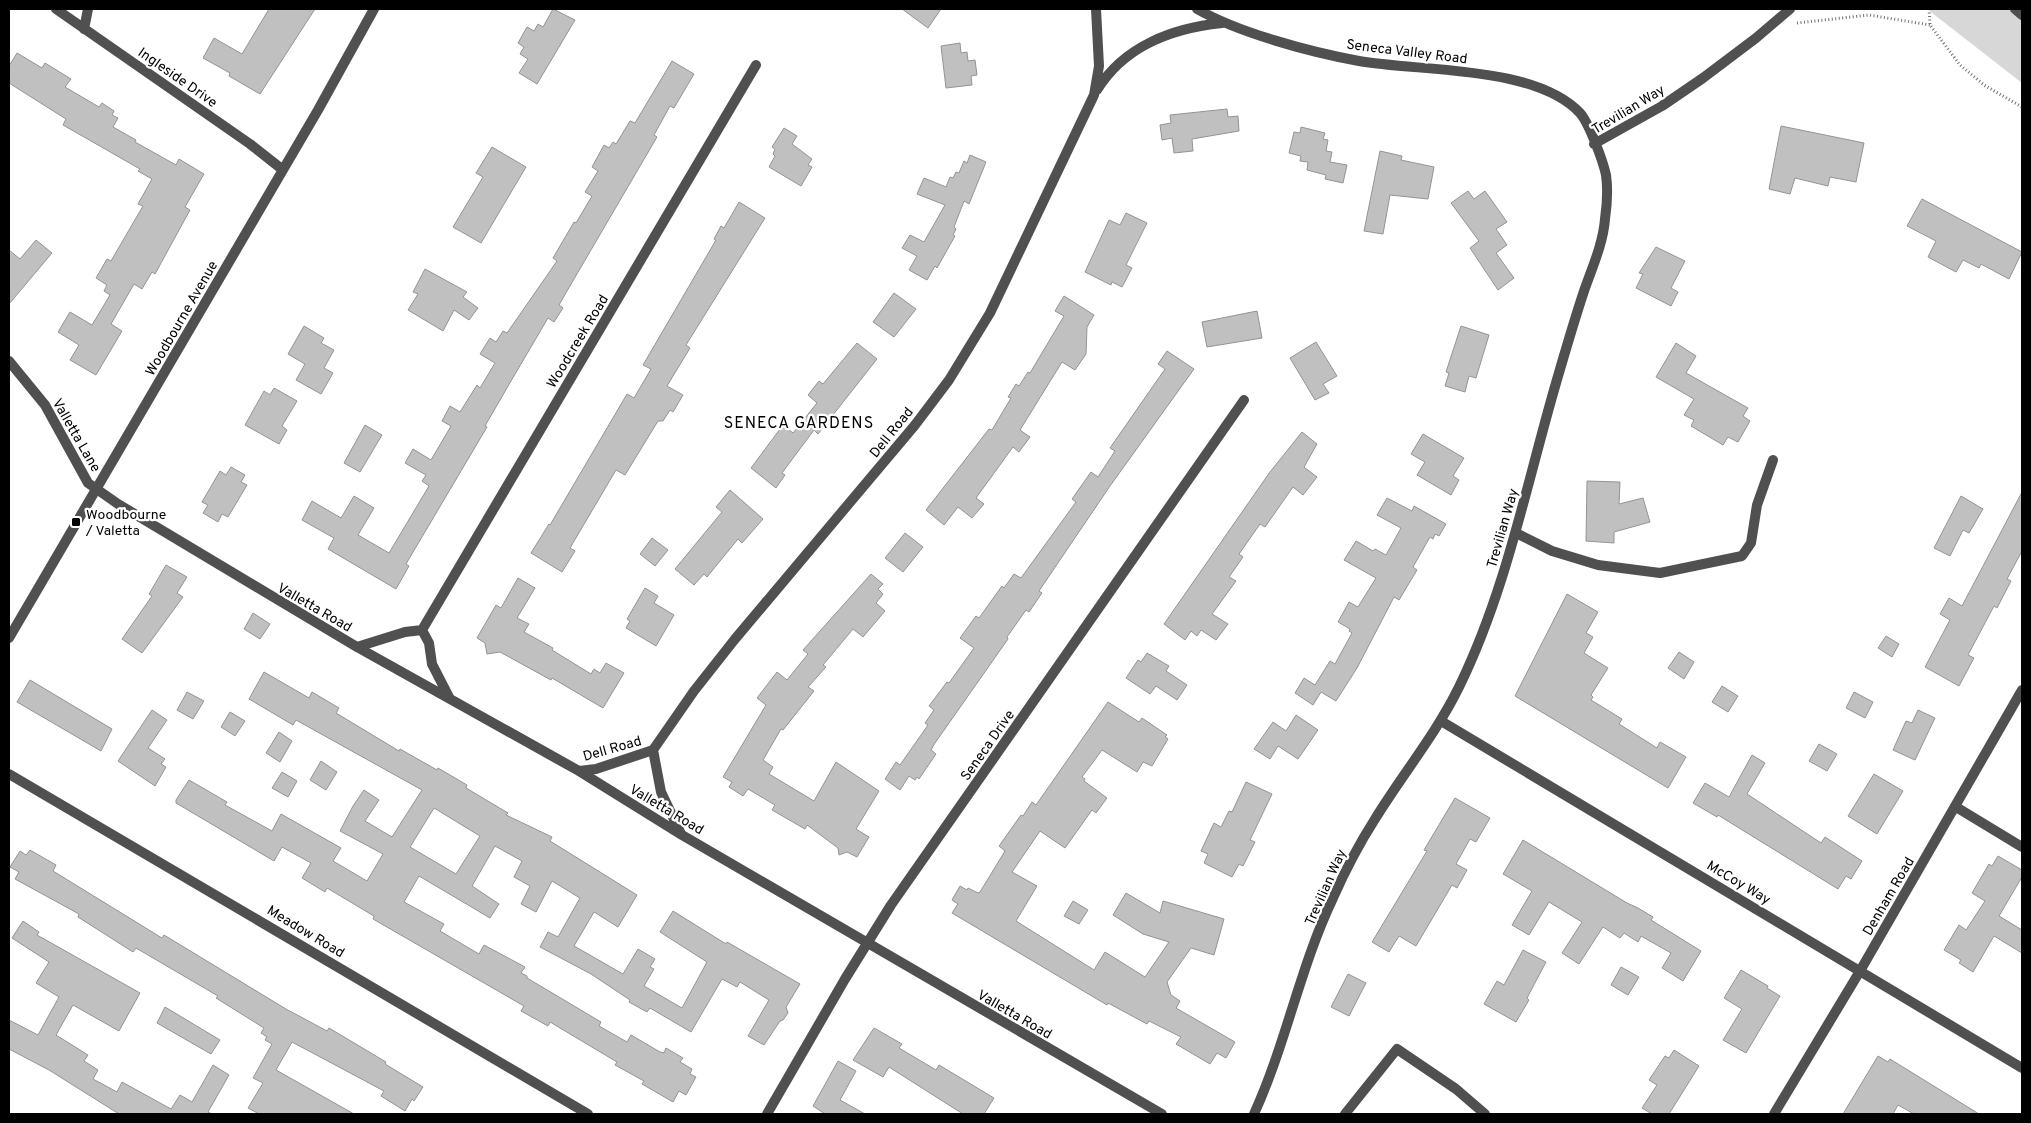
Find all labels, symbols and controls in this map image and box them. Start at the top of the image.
street label: Seneca Valley Road [1345,37,1468,68]
street label: Ingleside Drive [134,45,220,112]
street label: Trevilian Way [1589,82,1668,139]
street label: Woodbourne Avenue [142,258,222,379]
street label: Woodcreek Road [544,292,613,392]
street label: Valletta Lane [48,396,104,476]
street label: Dell Road [867,404,918,462]
district label: SENECA GARDENS [724,414,874,434]
street label: Trevilian Way [1484,487,1523,570]
place label: Woodbourne / Valetta [85,507,166,540]
marker: Woodbourne / Valetta [70,516,82,528]
street label: Valletta Road [274,580,355,637]
street label: Seneca Drive [958,707,1019,784]
street label: Dell Road [581,733,644,766]
street label: Valletta Road [626,781,706,839]
street label: Trevilian Way [1302,847,1351,928]
street label: Denham Road [1860,854,1919,939]
street label: McCoy Way [1703,858,1773,909]
street label: Meadow Road [263,902,347,962]
street label: Valletta Road [974,987,1055,1044]

